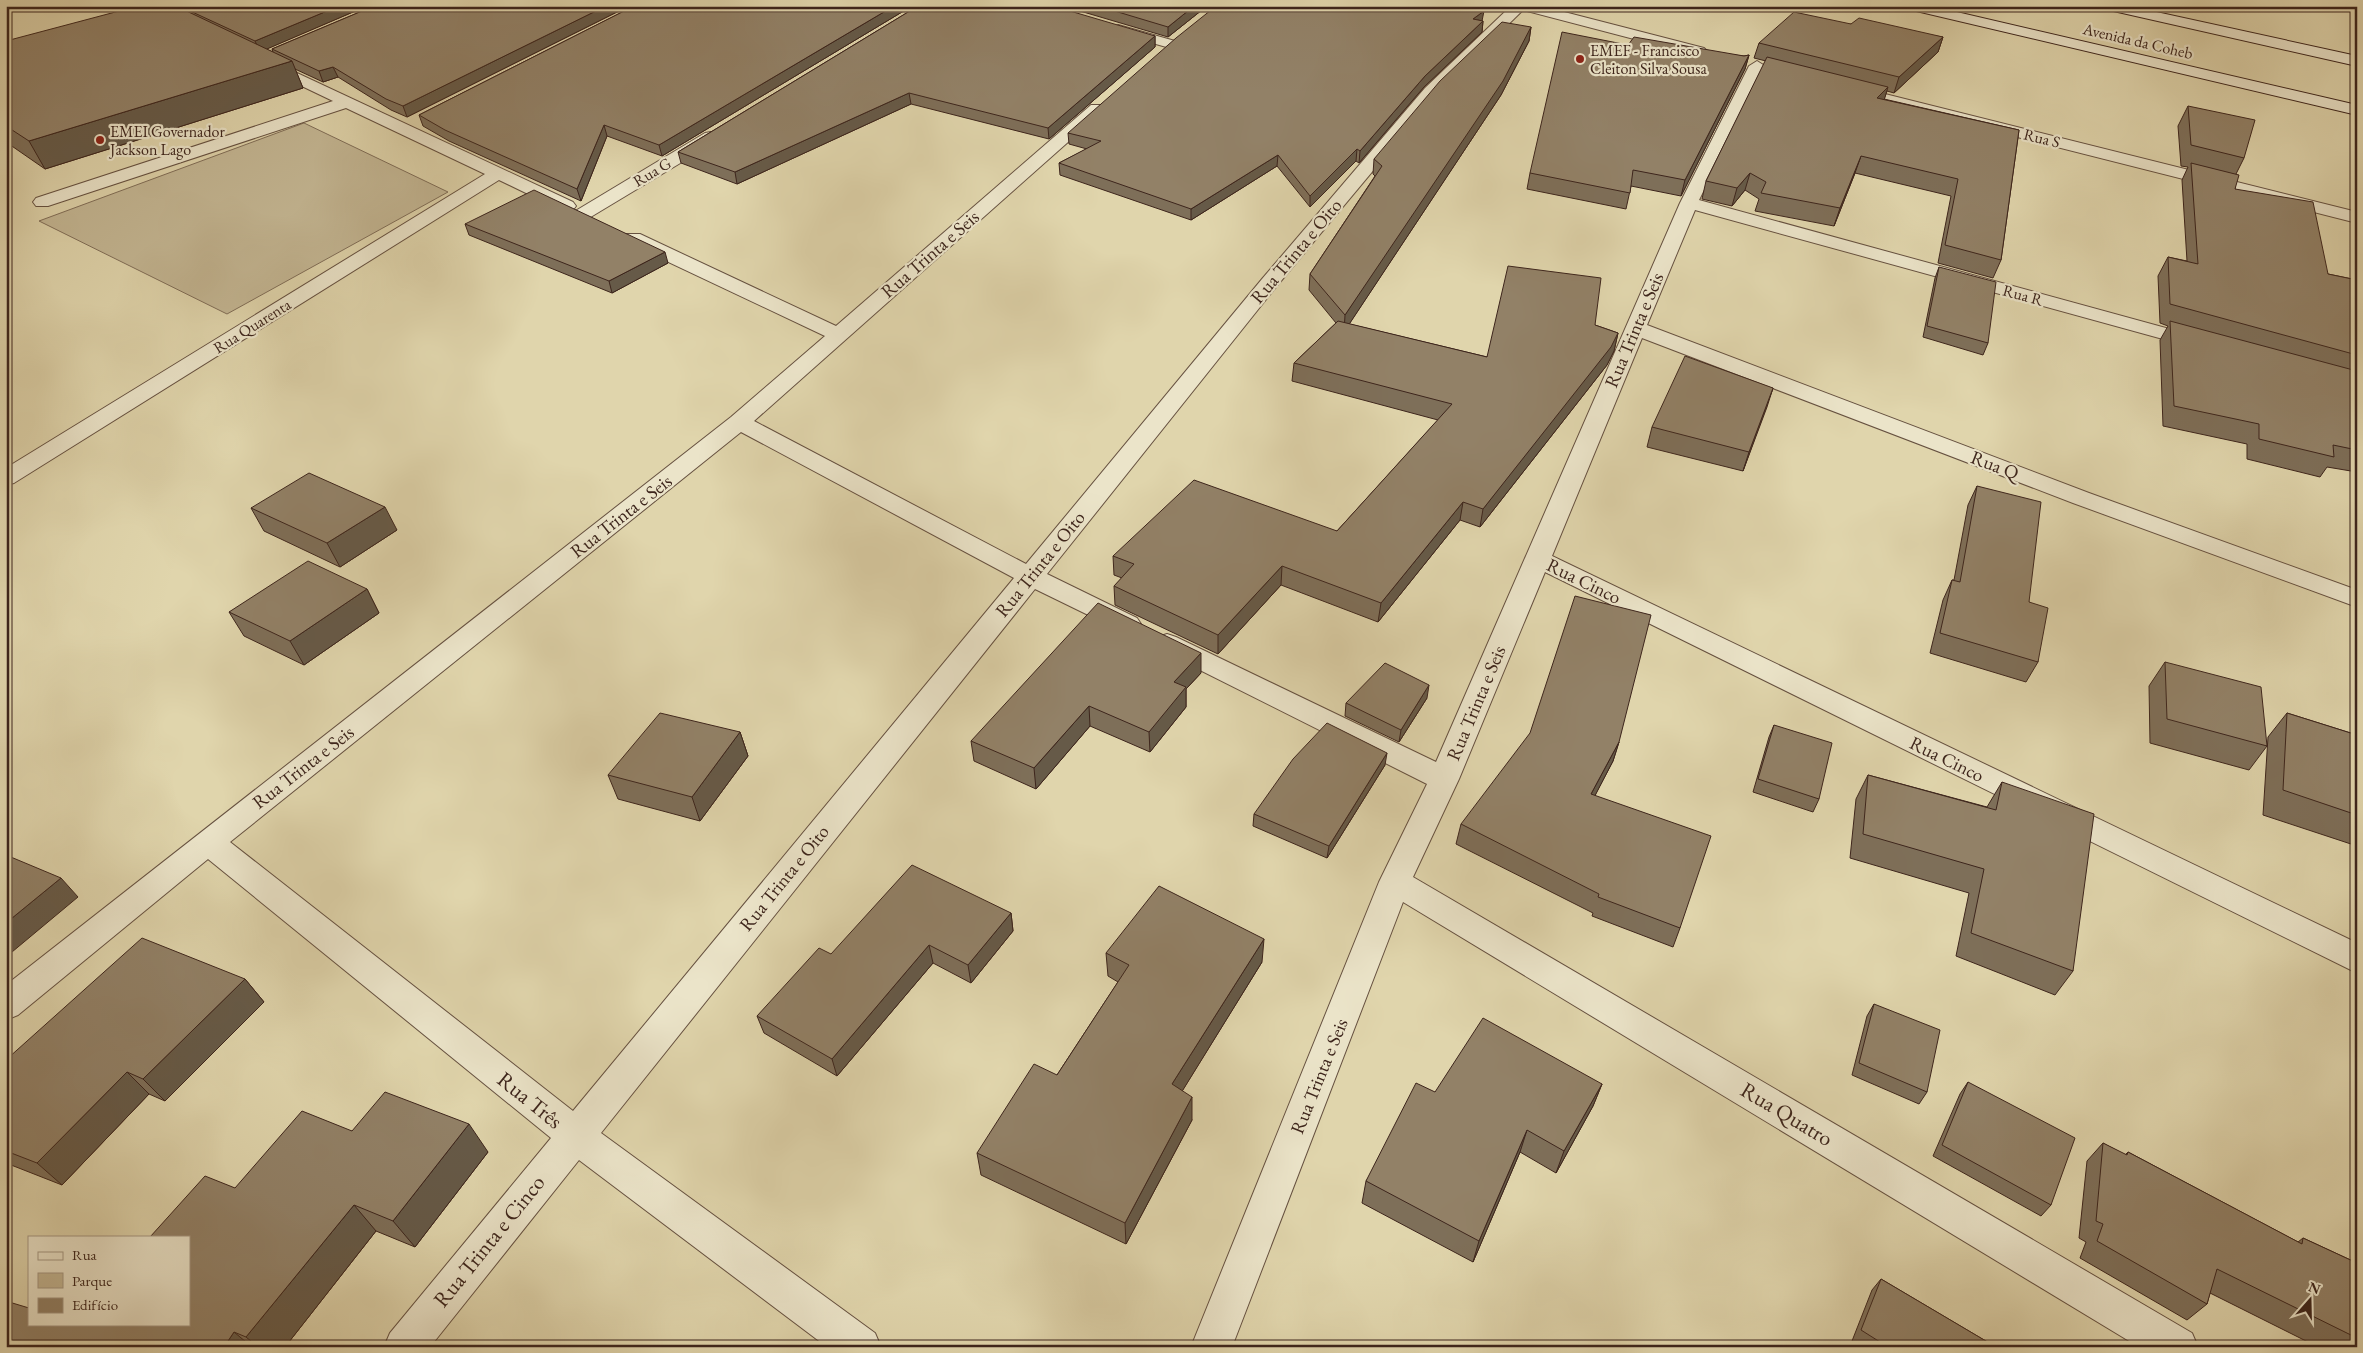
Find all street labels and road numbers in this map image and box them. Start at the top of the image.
street label: Avenida da Coheb [2080,18,2195,64]
street label: Rua S [2022,123,2062,153]
street label: Rua G [629,152,675,192]
street label: Rua Trinta e Oito [1245,193,1347,309]
street label: Rua Trinta e Seis [876,204,984,304]
street label: Rua Trinta e Seis [1599,269,1669,391]
street label: Rua R [2001,280,2046,311]
street label: Rua Quarenta [209,293,295,358]
street label: Rua Q [1967,444,2025,486]
street label: Rua Trinta e Seis [565,468,677,564]
street label: Rua Trinta e Oito [989,506,1091,622]
street label: Rua Cinco [1543,552,1625,610]
street label: Rua Trinta e Seis [1441,642,1511,764]
street label: Rua Trinta e Seis [247,719,359,815]
street label: Rua Cinco [1906,730,1988,788]
street label: Rua Trinta e Oito [733,820,835,936]
street label: Rua Trinta e Seis [1284,1015,1354,1137]
street label: Rua Três [491,1065,569,1135]
street label: Rua Quatro [1735,1075,1839,1153]
street label: Rua Trinta e Cinco [427,1169,551,1313]

